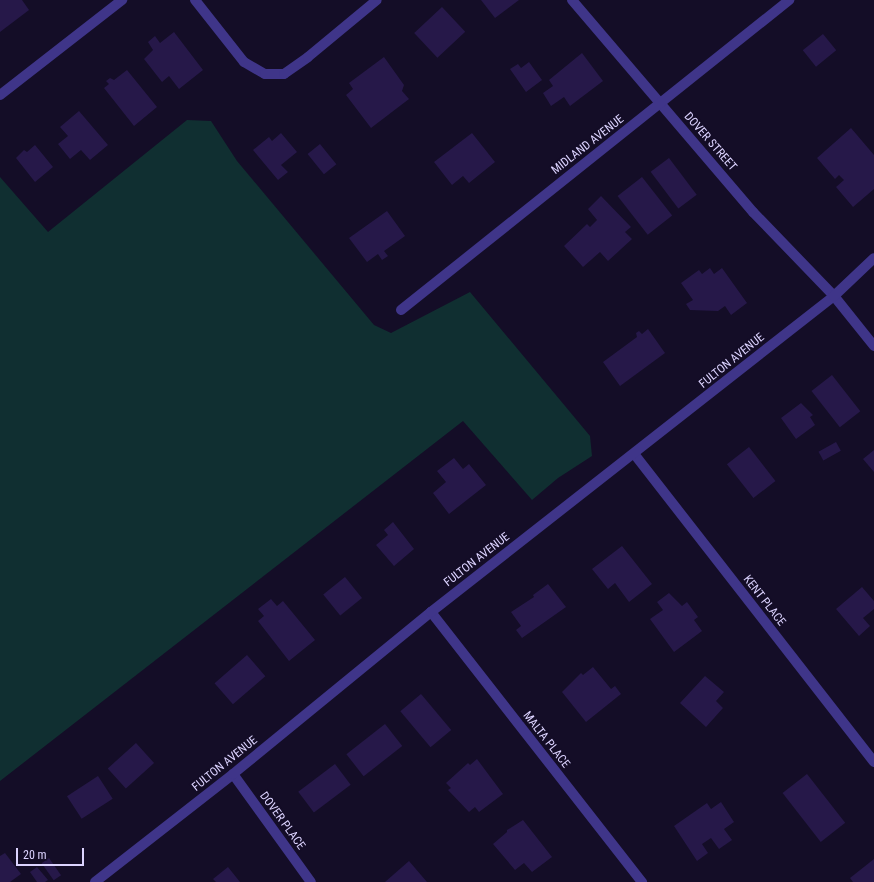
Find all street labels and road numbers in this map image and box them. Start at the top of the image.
street label: DOVER STREET [681,110,739,174]
street label: MIDLAND AVENUE [549,112,627,178]
street label: FULTON AVENUE [697,330,767,392]
street label: FULTON AVENUE [441,530,513,590]
street label: KENT PLACE [740,573,788,629]
street label: MALTA PLACE [519,709,573,771]
street label: FULTON AVENUE [190,733,260,795]
street label: DOVER PLACE [256,789,308,853]

